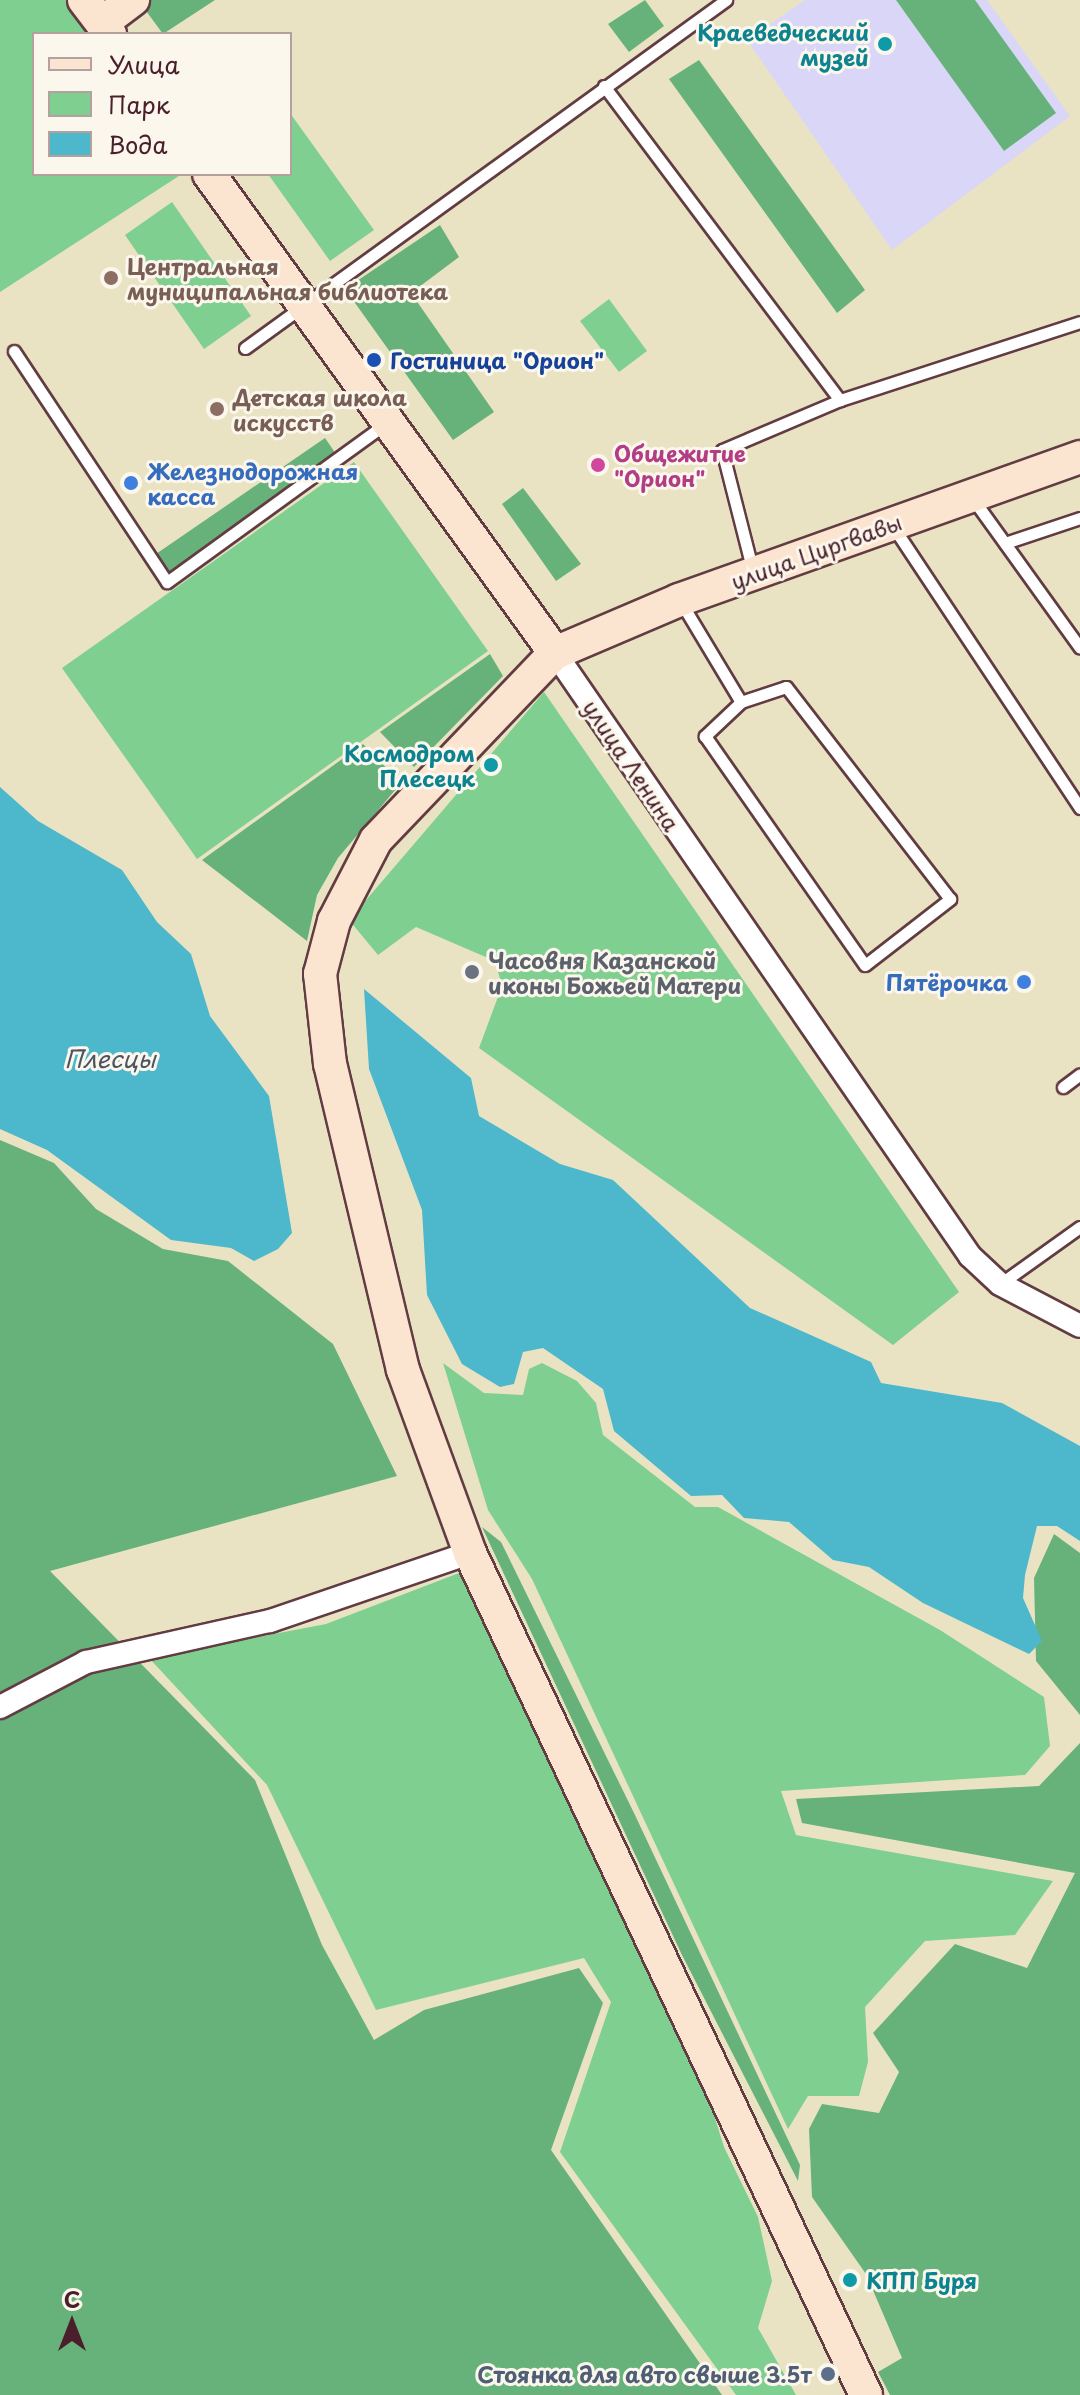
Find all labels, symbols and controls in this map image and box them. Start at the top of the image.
place label: Краеведческий музей [697,18,869,70]
legend [32,32,292,176]
marker: Краеведческий музей [876,35,894,53]
text: Улица [108,46,180,82]
text: Парк [108,86,170,122]
text: Вода [108,126,167,162]
place label: Центральная муниципальная библиотека [127,252,449,304]
marker: Центральная муниципальная библиотека [102,269,120,287]
place label: Гостиница "Орион" [390,347,605,373]
marker: Гостиница "Орион" [365,351,383,369]
place label: Детская школа искусств [233,383,407,434]
marker: Детская школа искусств [208,400,226,418]
place label: Общежитие "Орион" [614,439,746,490]
marker: Общежитие "Орион" [589,456,607,474]
place label: Железнодорожная касса [147,457,358,508]
marker: Железнодорожная касса [122,474,140,492]
street label: улица Циргвавы [726,508,906,594]
street label: улица Ленина [578,694,686,836]
place label: Космодром Плесецк [344,739,475,790]
marker: Космодром Плесецк [482,756,500,774]
place label: Часовня Казанской иконы Божьей Матери [488,946,744,998]
marker: Часовня Казанской иконы Божьей Матери [463,963,481,981]
place label: Пятёрочка [886,969,1008,995]
marker: Пятёрочка [1015,973,1033,991]
water label: Плесцы [65,1045,155,1073]
place label: КПП Буря [866,2267,977,2293]
marker: КПП Буря [841,2271,859,2289]
text: С [64,2282,80,2315]
north arrow [32,2283,112,2363]
place label: Стоянка для авто свыше 3.5т [475,2361,812,2387]
marker: Стоянка для авто свыше 3.5т [819,2365,837,2383]

